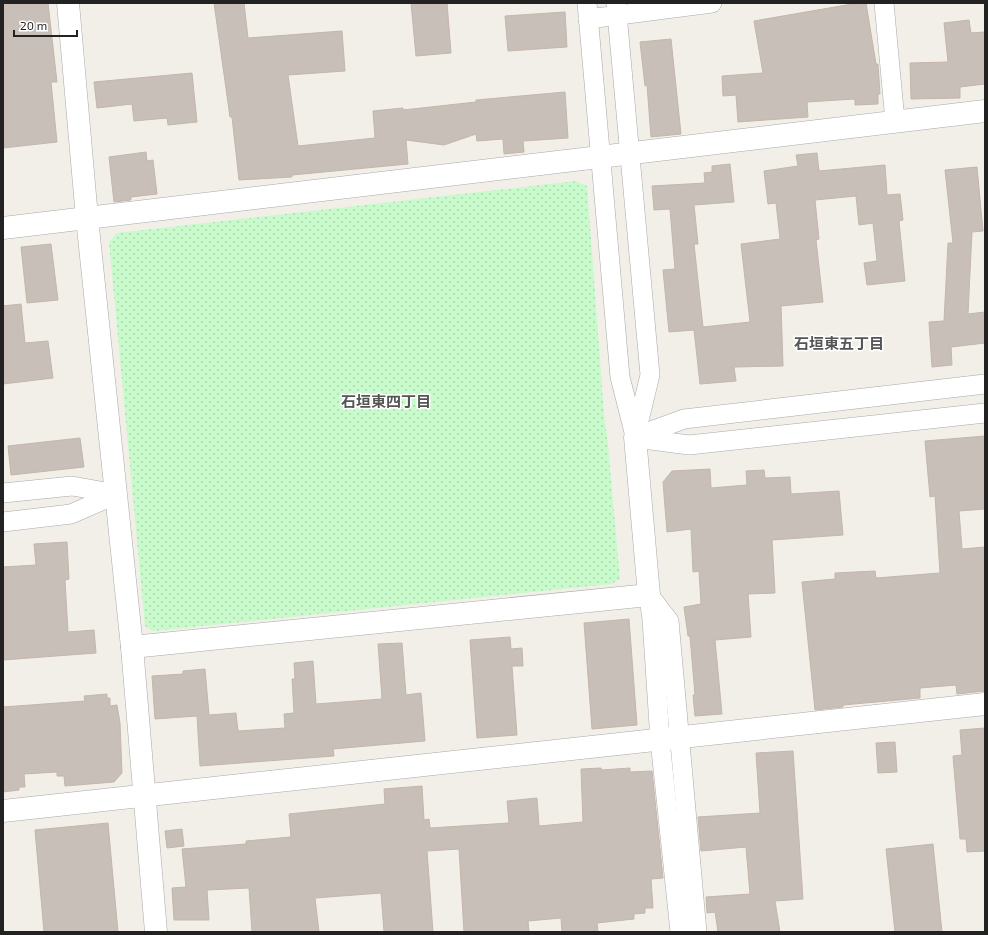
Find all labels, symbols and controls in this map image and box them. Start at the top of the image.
scale bar [14,12,77,38]
text: 20 m [20,18,47,32]
district label: 石垣東五丁目 [794,334,884,352]
district label: 石垣東四丁目 [341,392,431,410]

